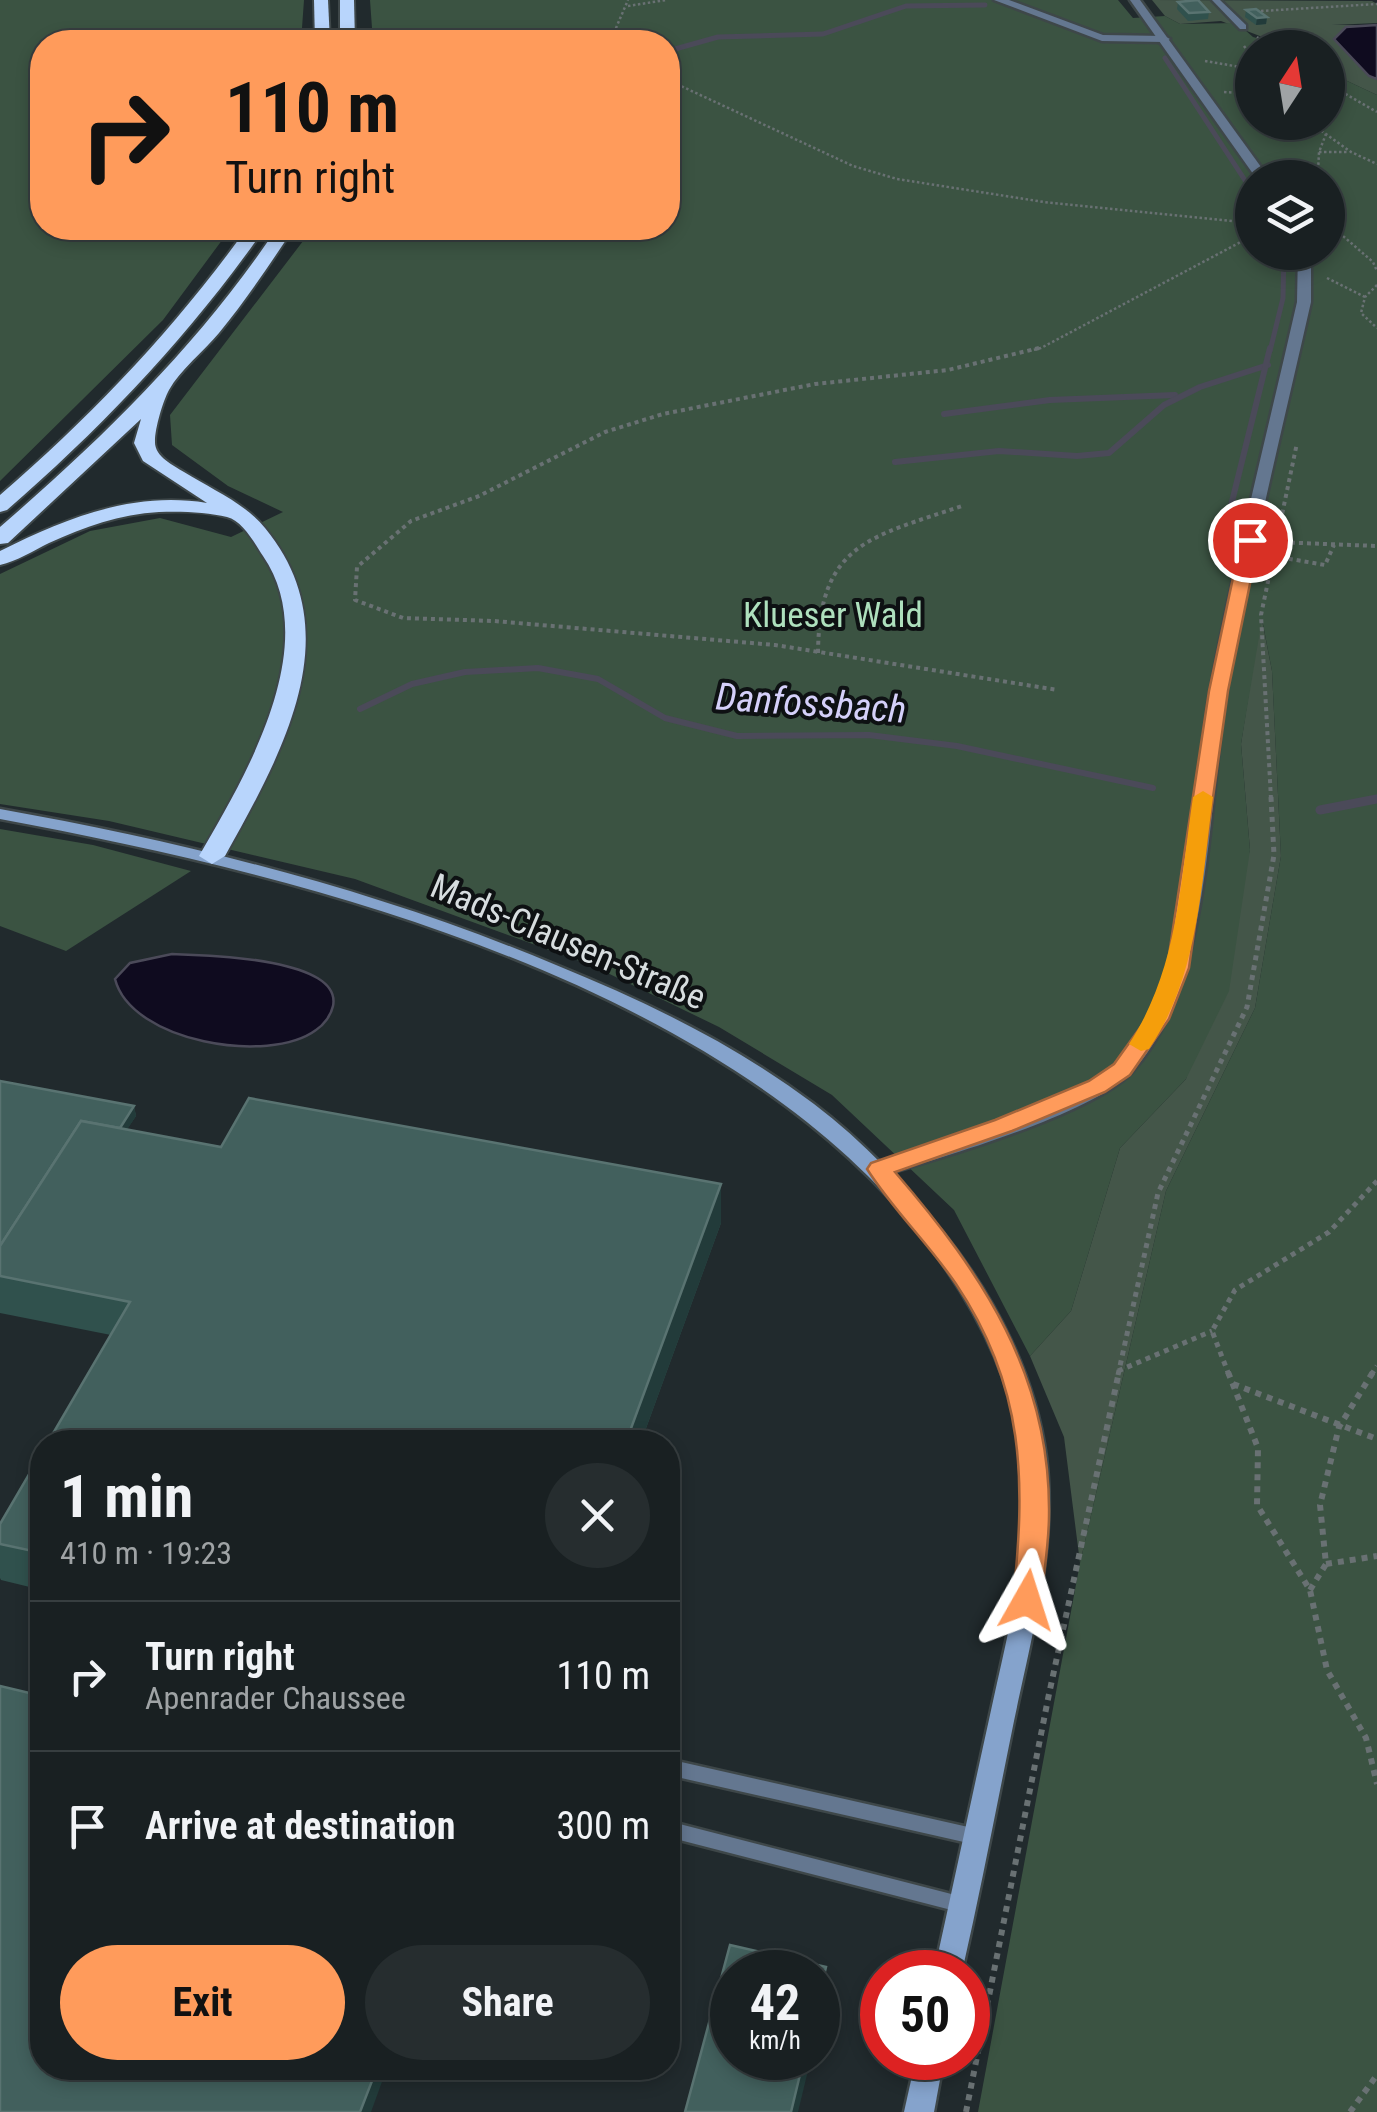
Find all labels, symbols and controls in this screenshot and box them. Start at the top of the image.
north arrow [1235,30,1345,140]
map controls [1235,30,1345,270]
text: 110 m [225,67,399,149]
icon: right [60,70,190,200]
text: Turn right [225,151,395,204]
button: layers [1235,160,1345,270]
pin [1208,498,1293,583]
icon: arrive [1223,513,1278,568]
park label: Klueser Wald [743,595,923,636]
water label: Danfossbach [714,674,908,732]
street label: Mads-Clausen-Straße [424,866,712,1018]
text: 1 min [60,1461,193,1532]
button: close [545,1463,650,1568]
text: 410 m · 19:23 [60,1534,232,1572]
position arrow [975,1548,1079,1652]
text: Turn right [145,1635,295,1679]
icon: right [60,1649,115,1704]
text: 110 m [556,1654,650,1698]
text: Apenrader Chaussee [145,1679,406,1717]
icon: arrive [60,1799,115,1854]
text: Arrive at destination [145,1804,455,1848]
text: 300 m [556,1804,650,1848]
button: Exit [60,1945,345,2060]
button: Share [365,1945,650,2060]
speed limit sign: 50 [860,1950,990,2080]
text: 42 [750,1974,800,2032]
text: km/h [749,2026,801,2055]

